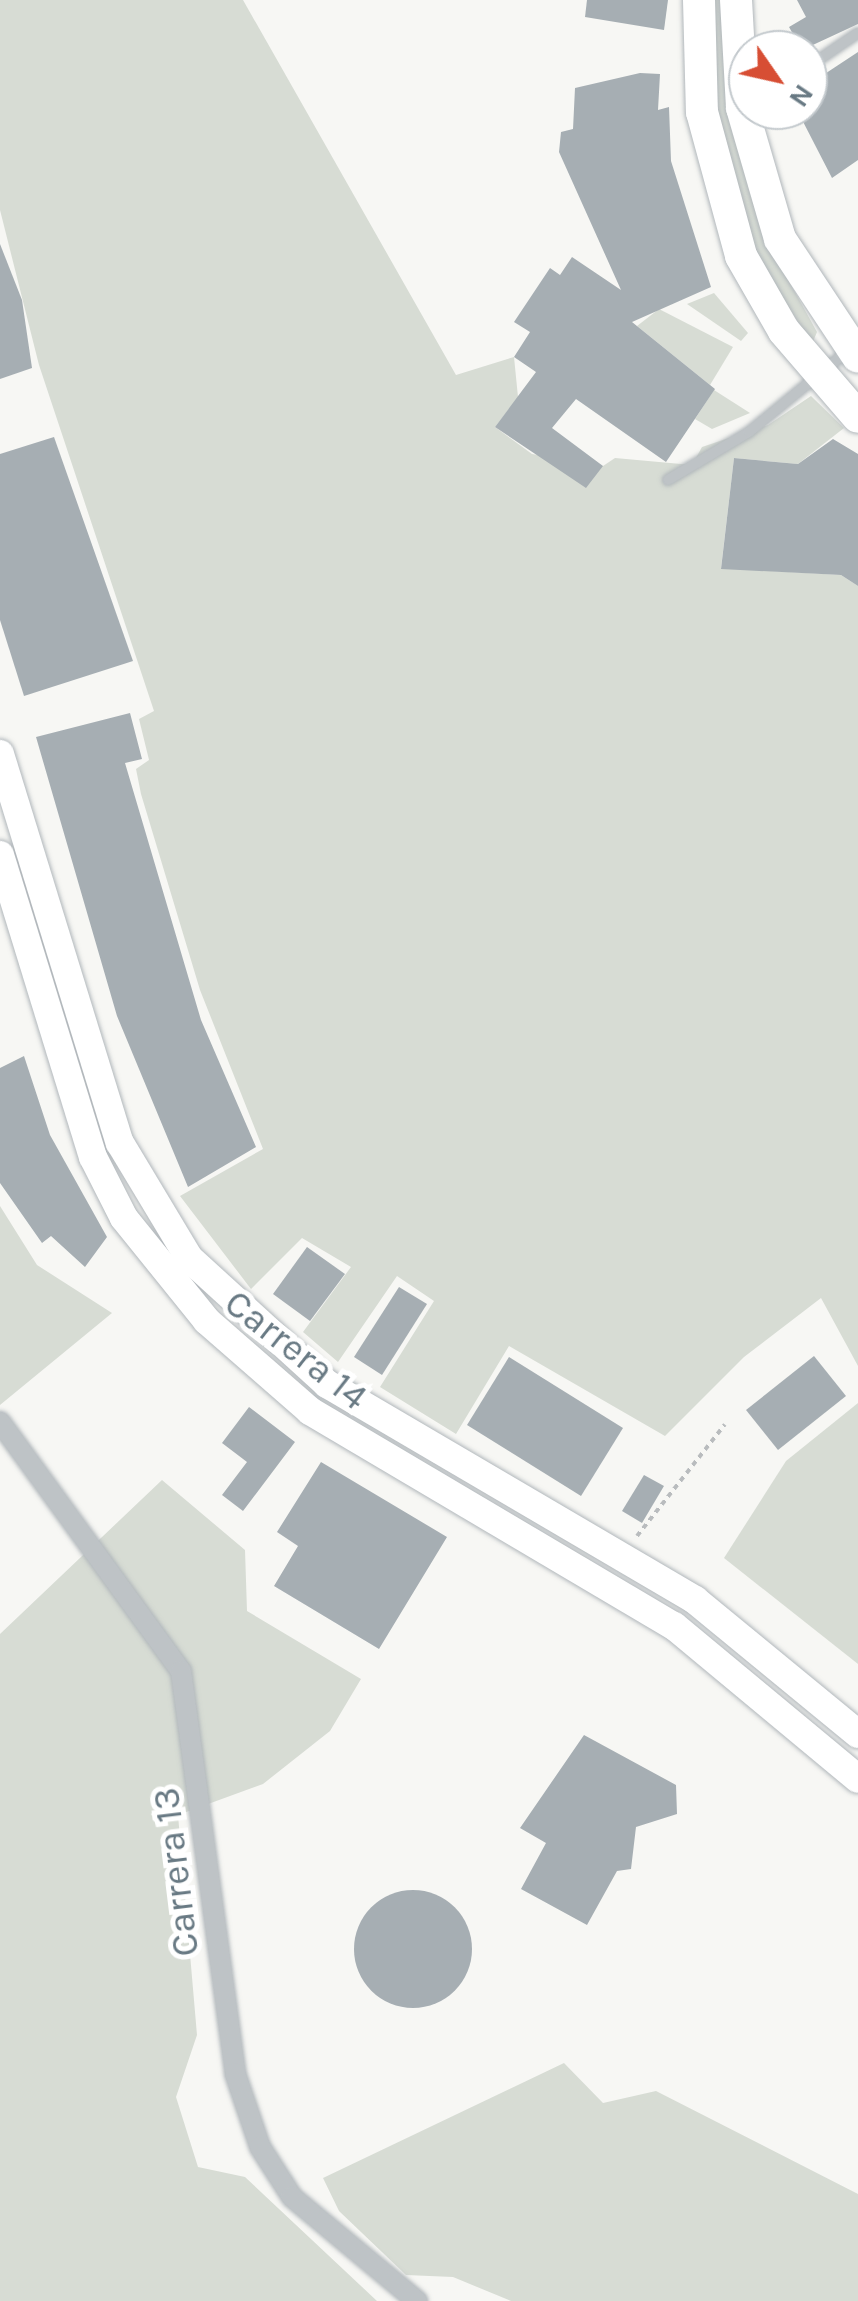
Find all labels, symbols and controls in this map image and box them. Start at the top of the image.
north arrow [728,30,828,130]
text: N [782,78,821,113]
street label: Carrera 14 [216,1280,376,1420]
street label: Carrera 13 [143,1785,209,1959]

